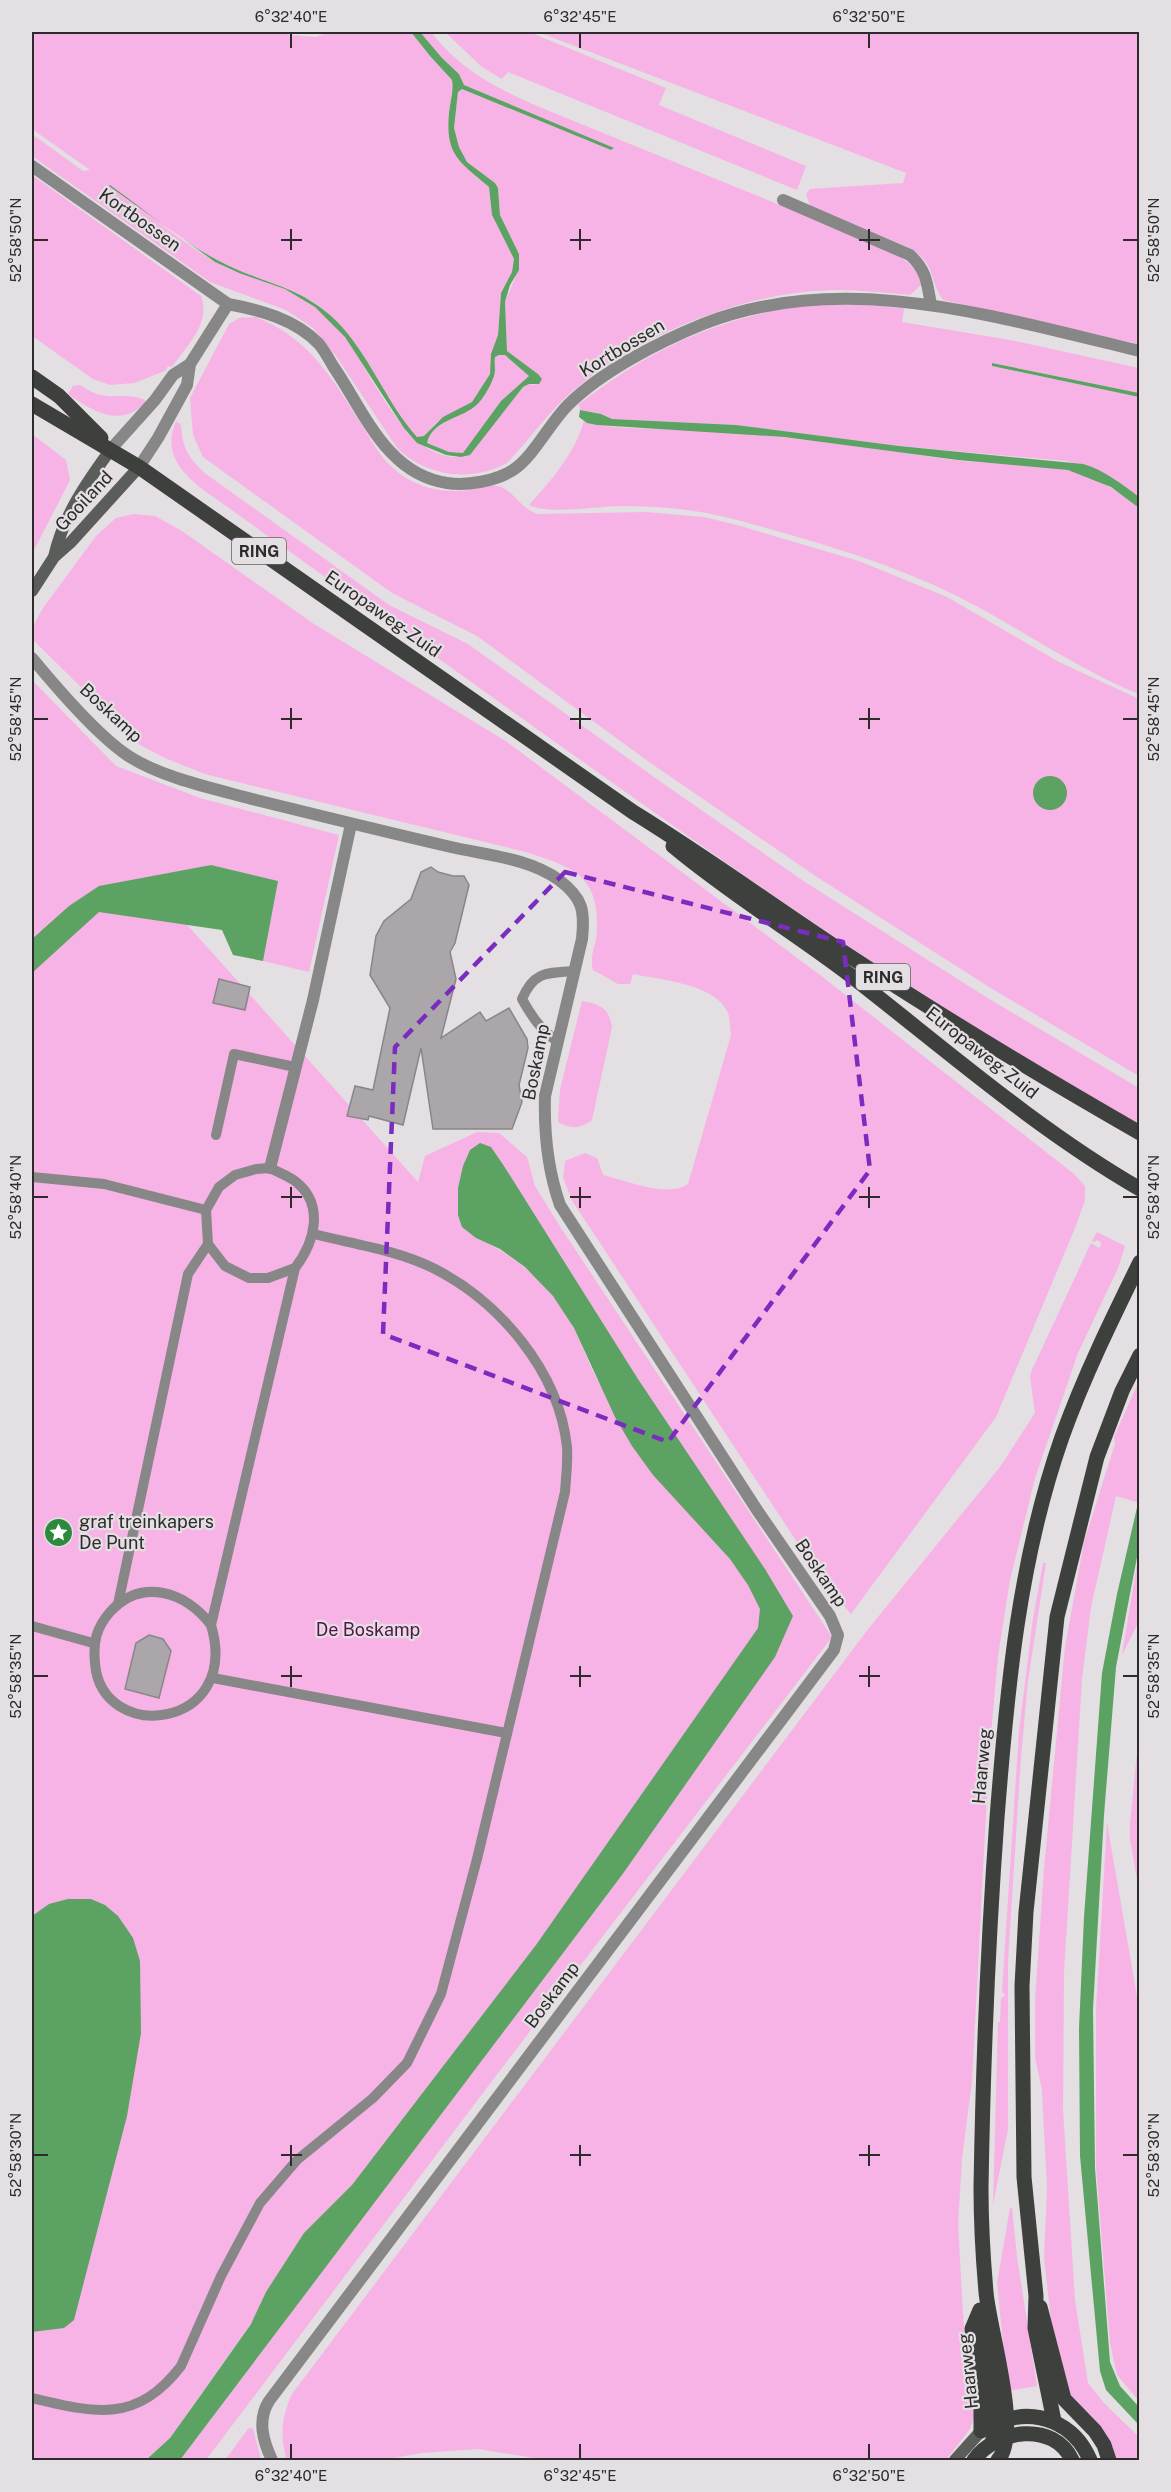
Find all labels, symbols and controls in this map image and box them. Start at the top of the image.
text: 6°32'40"E [255,8,327,25]
text: 6°32'45"E [544,8,617,25]
text: 6°32'50"E [833,8,905,25]
street label: Kortbossen [95,184,185,256]
text: 52°58'50"N [7,197,24,283]
text: 52°58'50"N [1145,197,1162,283]
street label: Kortbossen [575,314,668,381]
street label: Gooiland [51,466,117,535]
road number: RING [232,538,286,564]
street label: Europaweg-Zuid [321,566,445,661]
text: 52°58'45"N [7,676,24,762]
text: 52°58'45"N [1145,676,1162,762]
street label: Boskamp [76,679,147,747]
road number: RING [856,964,910,990]
street label: Europaweg-Zuid [922,1002,1043,1103]
street label: Boskamp [518,1022,553,1102]
text: 52°58'40"N [7,1155,24,1239]
text: 52°58'40"N [1145,1155,1162,1239]
place label: graf treinkapers De Punt [79,1511,214,1553]
place icon: graf treinkapers De Punt [42,1516,74,1548]
street label: Boskamp [791,1535,852,1611]
park label: De Boskamp [316,1619,420,1640]
text: 52°58'35"N [7,1633,24,1719]
text: 52°58'35"N [1145,1633,1162,1719]
street label: Haarweg [968,1727,995,1805]
street label: Boskamp [520,1957,583,2032]
text: 52°58'30"N [7,2113,24,2197]
text: 52°58'30"N [1145,2113,1162,2197]
street label: Haarweg [953,2332,982,2410]
text: 6°32'40"E [255,2467,327,2484]
text: 6°32'45"E [544,2467,617,2484]
text: 6°32'50"E [833,2467,905,2484]

